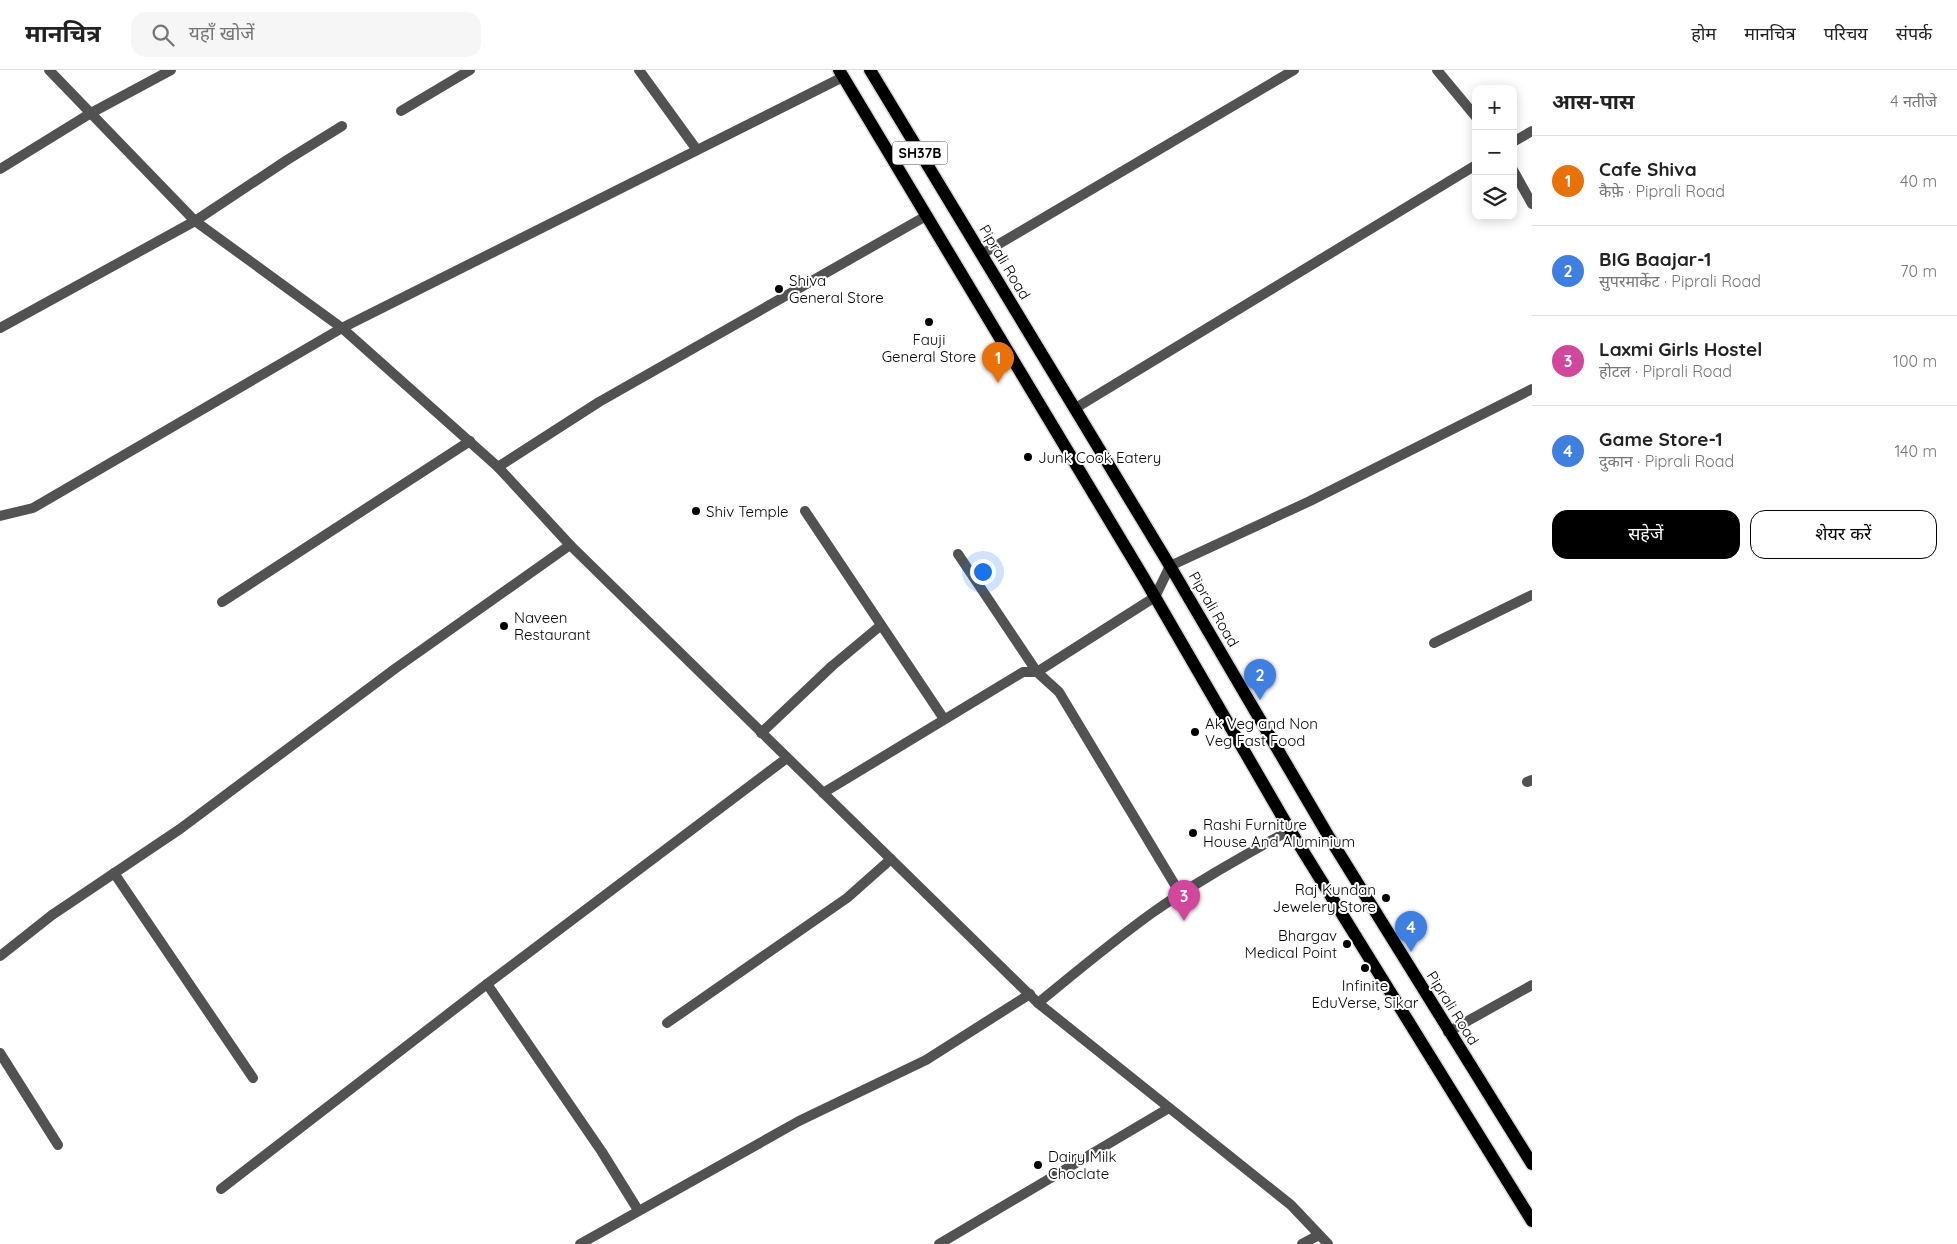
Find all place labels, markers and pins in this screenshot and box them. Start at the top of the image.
place label: Shiva General Store [789,271,884,307]
marker: Shiva General Store [773,283,785,295]
marker: Fauji General Store [923,316,935,328]
place label: Fauji General Store [882,330,976,366]
pin: 1 [982,342,1014,383]
place label: Junk Cook Eatery [1038,448,1161,467]
marker: Junk Cook Eatery [1022,451,1034,463]
place label: Shiv Temple [706,502,788,521]
marker: Shiv Temple [690,505,702,517]
place label: Naveen Restaurant [514,608,591,644]
marker: Naveen Restaurant [498,620,510,632]
pin: 2 [1244,659,1276,700]
place label: Ak Veg and Non Veg Fast Food [1205,714,1318,750]
marker: Ak Veg and Non Veg Fast Food [1189,726,1201,738]
place label: Rashi Furniture House And Aluminium [1203,815,1355,851]
marker: Rashi Furniture House And Aluminium [1187,827,1199,839]
pin: 3 [1168,880,1200,921]
place label: Raj Kundan Jewelery Store [1273,880,1376,916]
marker: Raj Kundan Jewelery Store [1380,892,1392,904]
pin: 4 [1395,911,1427,952]
place label: Bhargav Medical Point [1245,926,1337,962]
marker: Bhargav Medical Point [1341,938,1353,950]
marker: Infinite EduVerse, Sikar [1359,962,1371,974]
place label: Infinite EduVerse, Sikar [1311,976,1419,1012]
place label: Dairy Milk Choclate [1048,1147,1117,1183]
marker: Dairy Milk Choclate [1032,1159,1044,1171]

